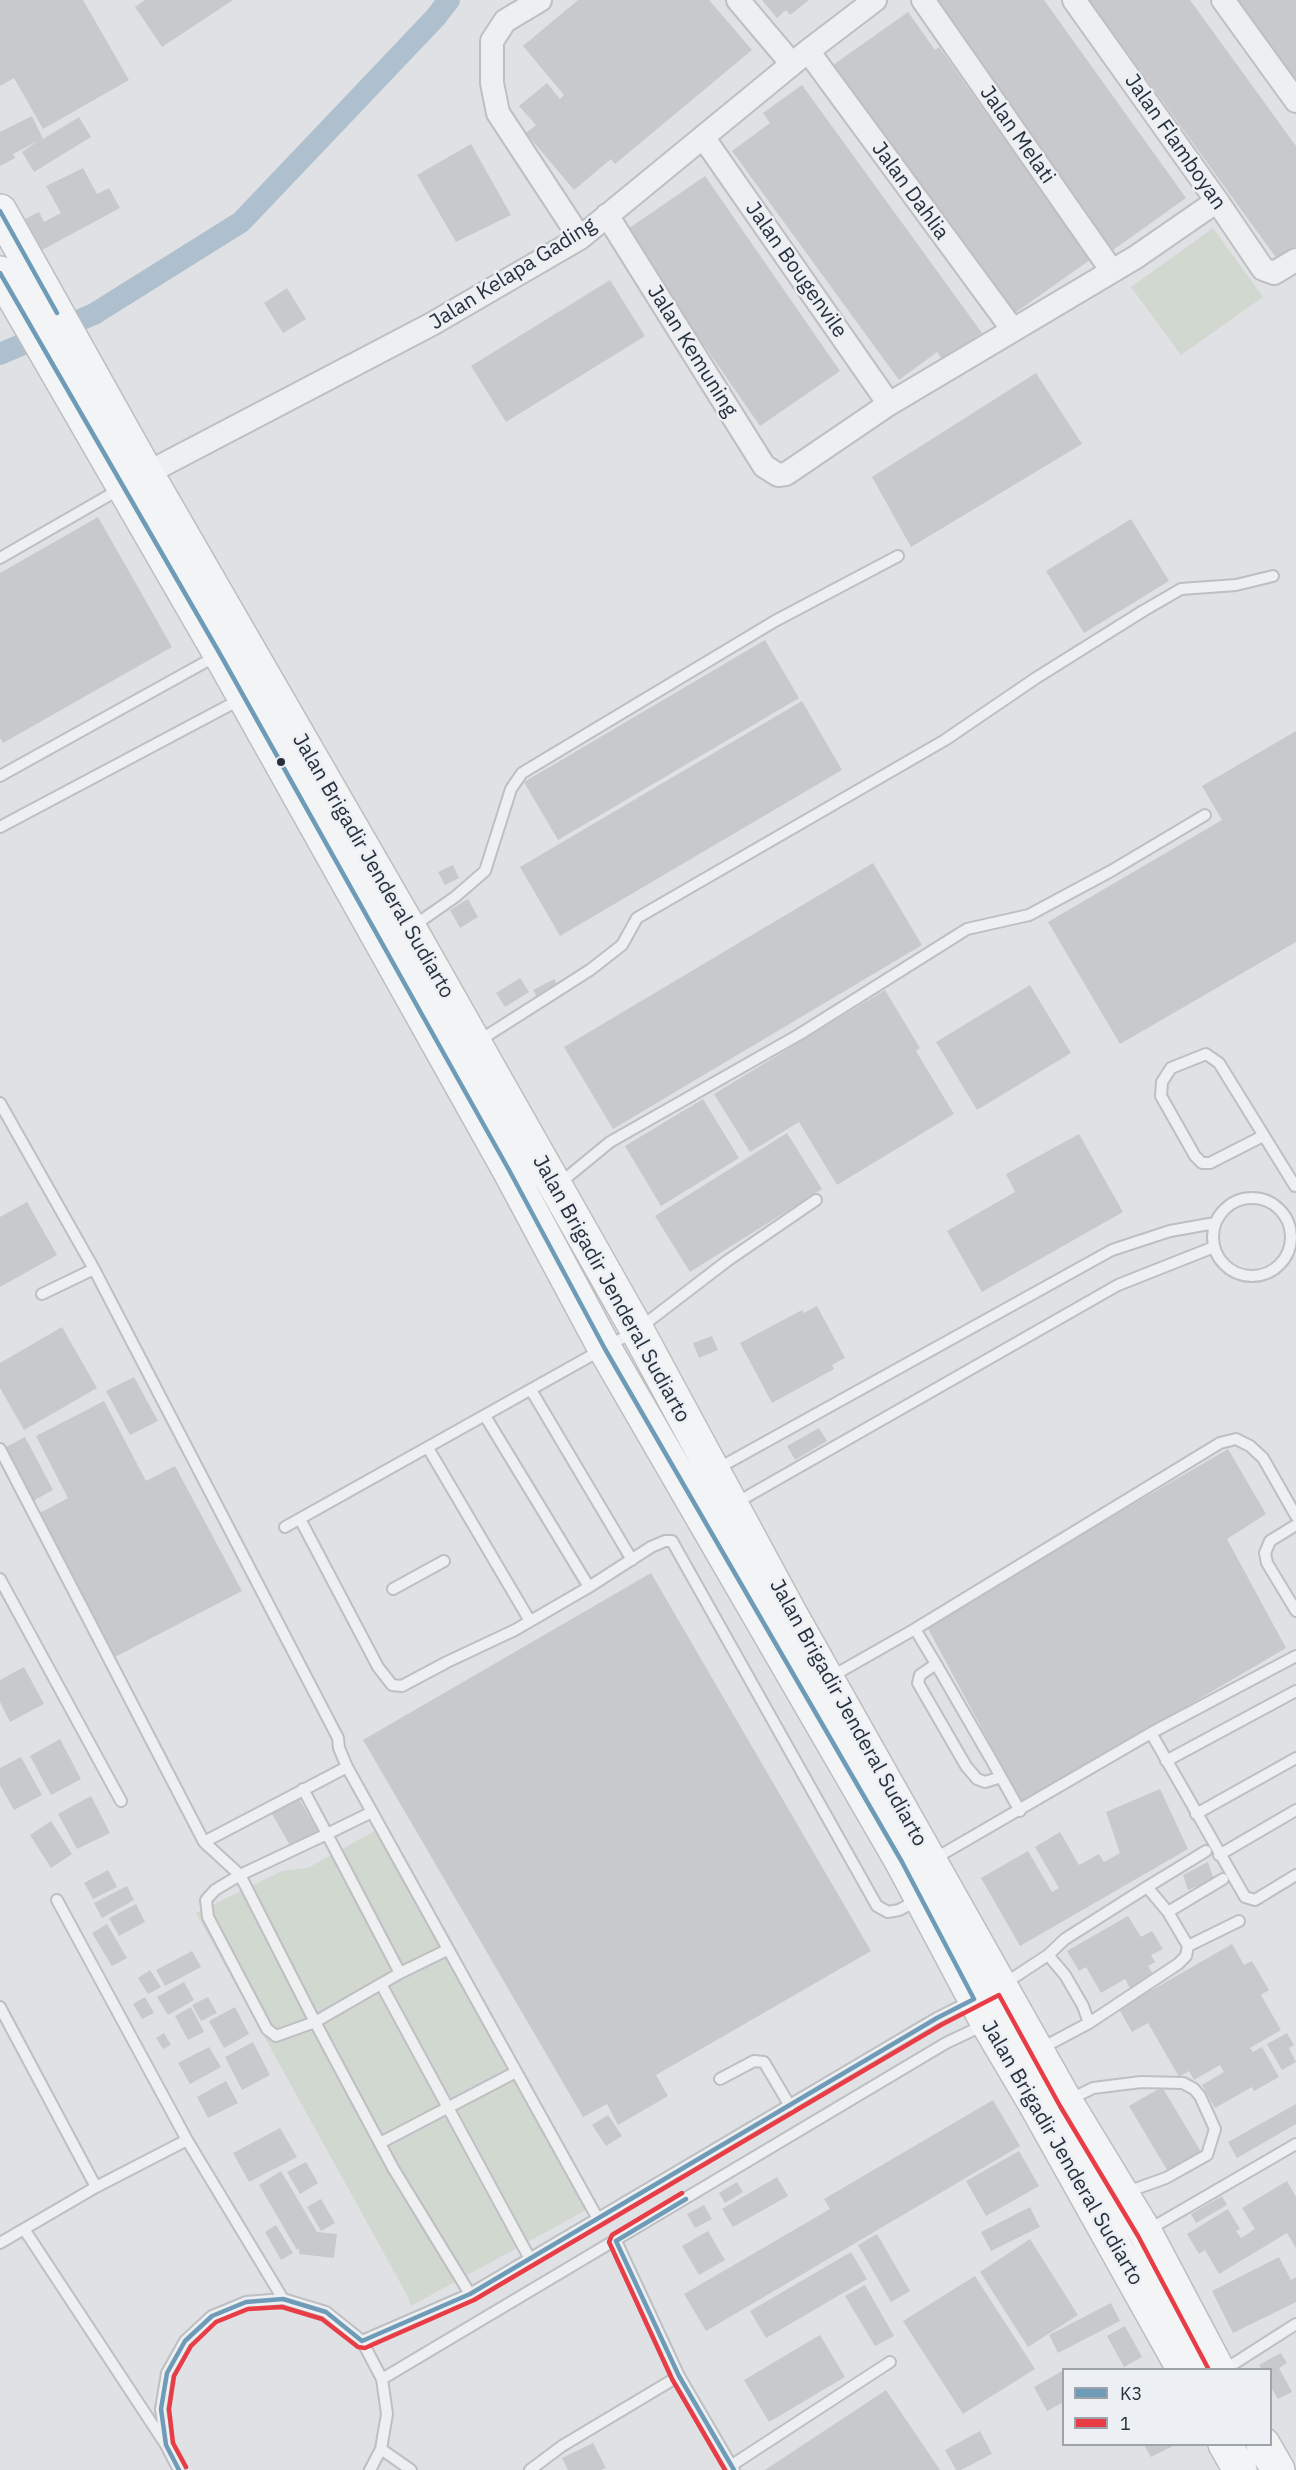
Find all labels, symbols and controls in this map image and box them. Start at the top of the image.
street label: Jalan Flamboyan [1119,69,1231,215]
street label: Jalan Melati [974,81,1060,189]
street label: Jalan Dahlia [866,137,954,245]
street label: Jalan Bougenvile [740,197,852,343]
street label: Jalan Kelapa Gading [425,213,601,335]
street label: Jalan Kemuning [641,281,743,421]
street label: Jalan Brigadir Jenderal Sudiarto [287,729,459,1003]
unlabelled marker [275,756,287,768]
street label: Jalan Brigadir Jenderal Sudiarto [527,1151,695,1427]
street label: Jalan Brigadir Jenderal Sudiarto [764,1575,932,1851]
street label: Jalan Brigadir Jenderal Sudiarto [976,2016,1148,2290]
legend [1062,2368,1272,2446]
text: K3 [1120,2382,1142,2405]
text: 1 [1120,2412,1131,2435]

